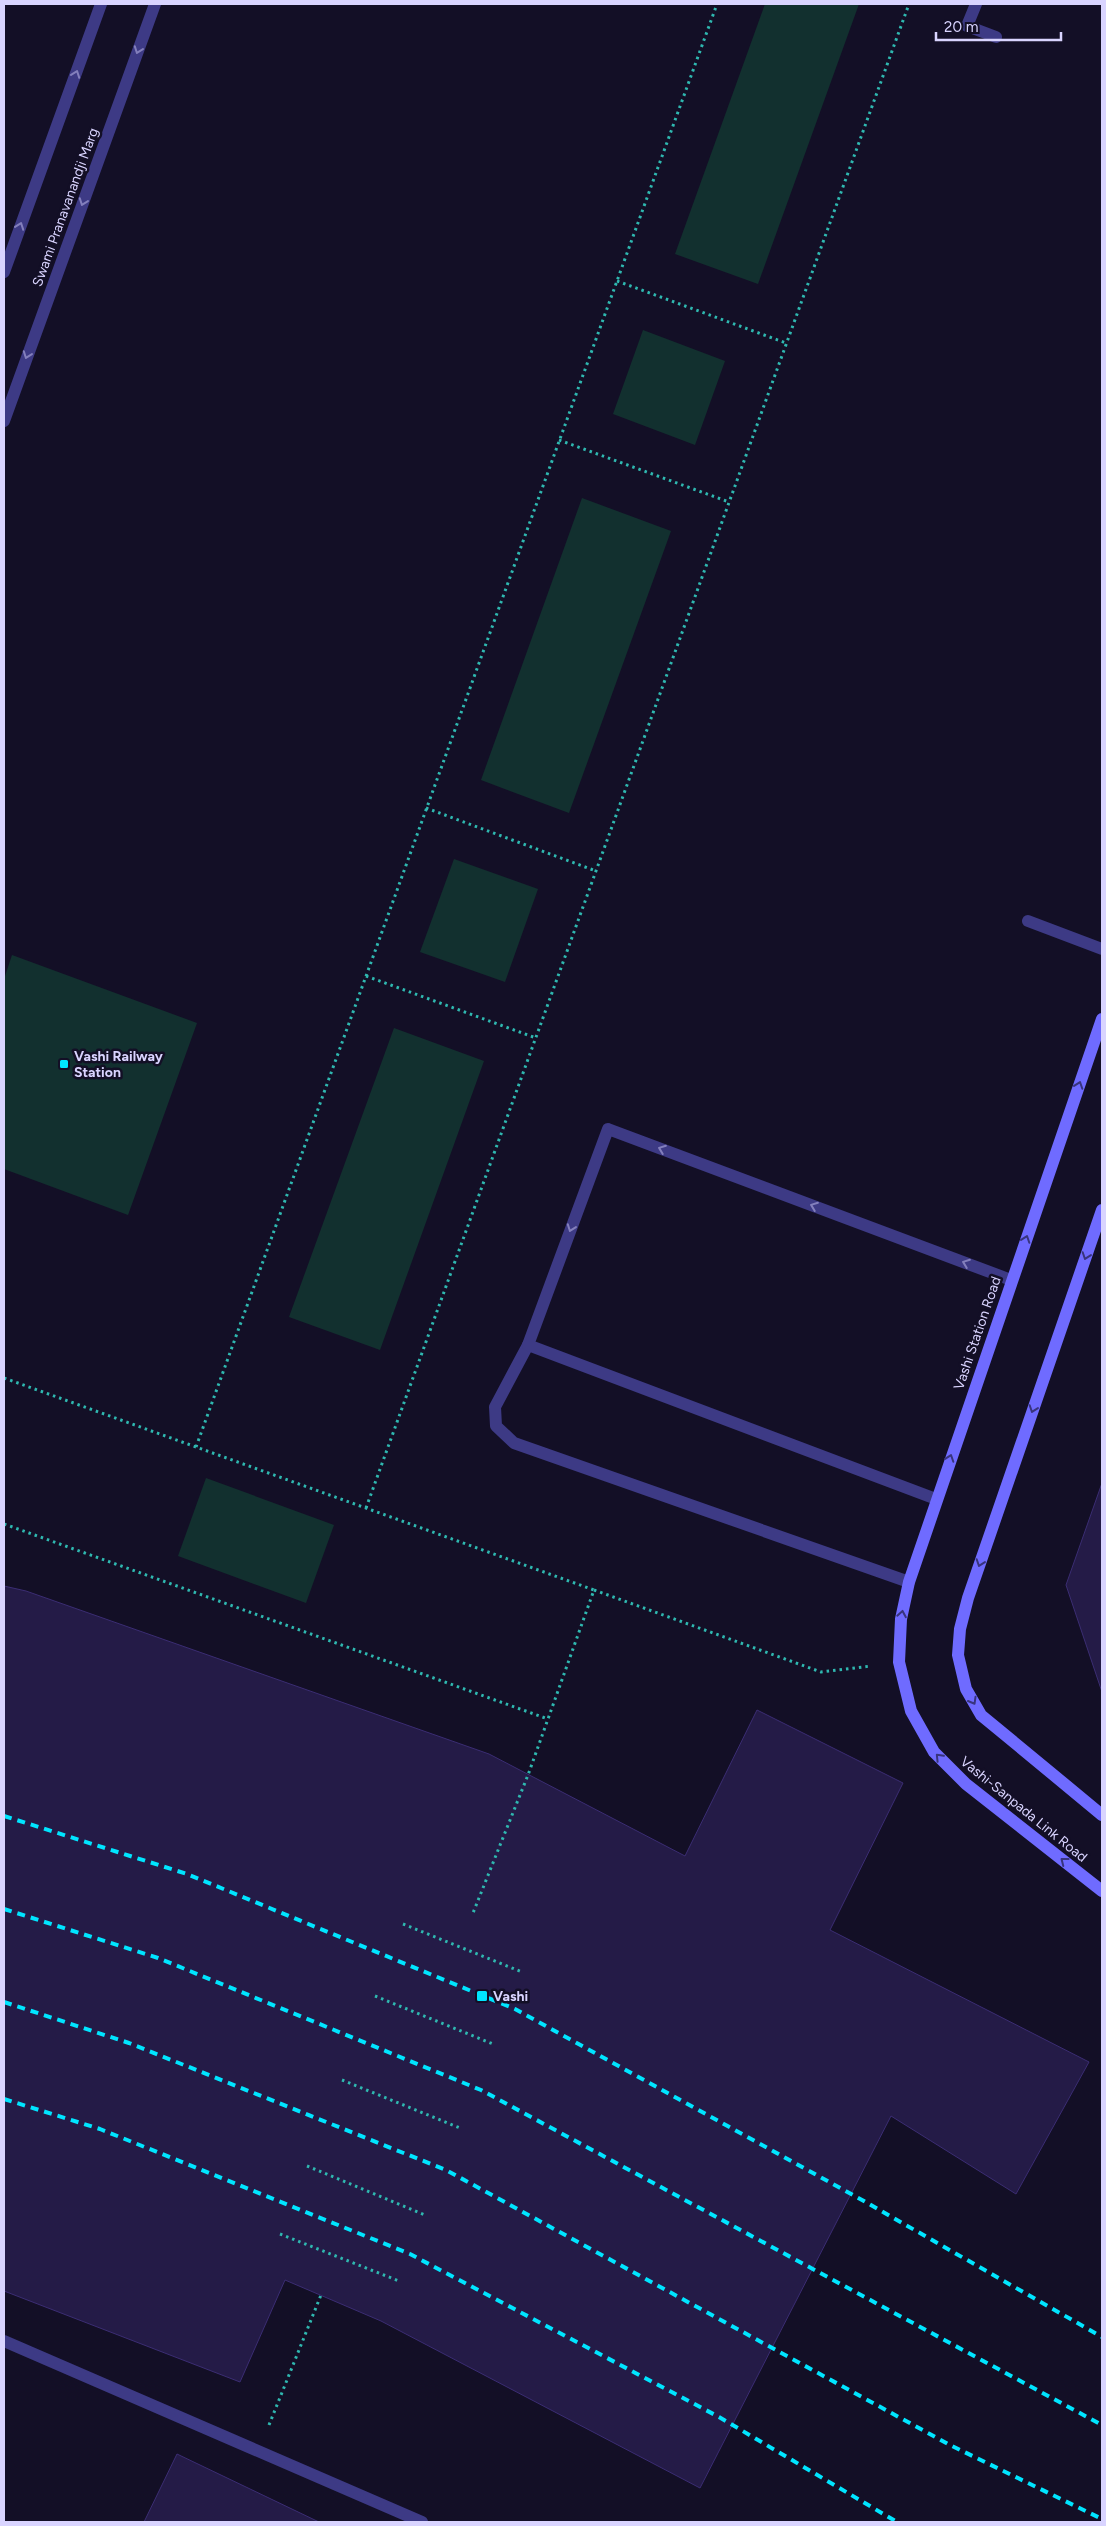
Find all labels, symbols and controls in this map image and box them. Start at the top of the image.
scale bar [936,10,1061,42]
text: 20 m [944,18,978,36]
one-way arrow [134,45,144,53]
one-way arrow [70,70,80,78]
street label: Swami Pranavanandji Marg [29,126,102,289]
one-way arrow [79,198,89,206]
one-way arrow [14,222,24,231]
one-way arrow [23,350,33,359]
place label: Vashi Railway Station [74,1048,164,1081]
marker: Vashi Railway Station [58,1058,70,1070]
one-way arrow [1073,1081,1083,1090]
one-way arrow [658,1145,666,1155]
one-way arrow [810,1202,818,1212]
one-way arrow [567,1223,577,1231]
one-way arrow [1020,1235,1030,1243]
one-way arrow [1082,1251,1092,1260]
one-way arrow [962,1259,971,1269]
street label: Vashi Station Road [950,1274,1005,1392]
one-way arrow [1029,1405,1039,1413]
one-way arrow [944,1455,954,1463]
one-way arrow [976,1558,986,1567]
one-way arrow [897,1609,907,1618]
one-way arrow [967,1696,977,1705]
street label: Vashi-Sanpada Link Road [957,1753,1091,1866]
one-way arrow [936,1754,945,1763]
one-way arrow [1061,1858,1070,1866]
place label: Vashi [493,1988,528,2005]
marker: Vashi [475,1989,489,2003]

